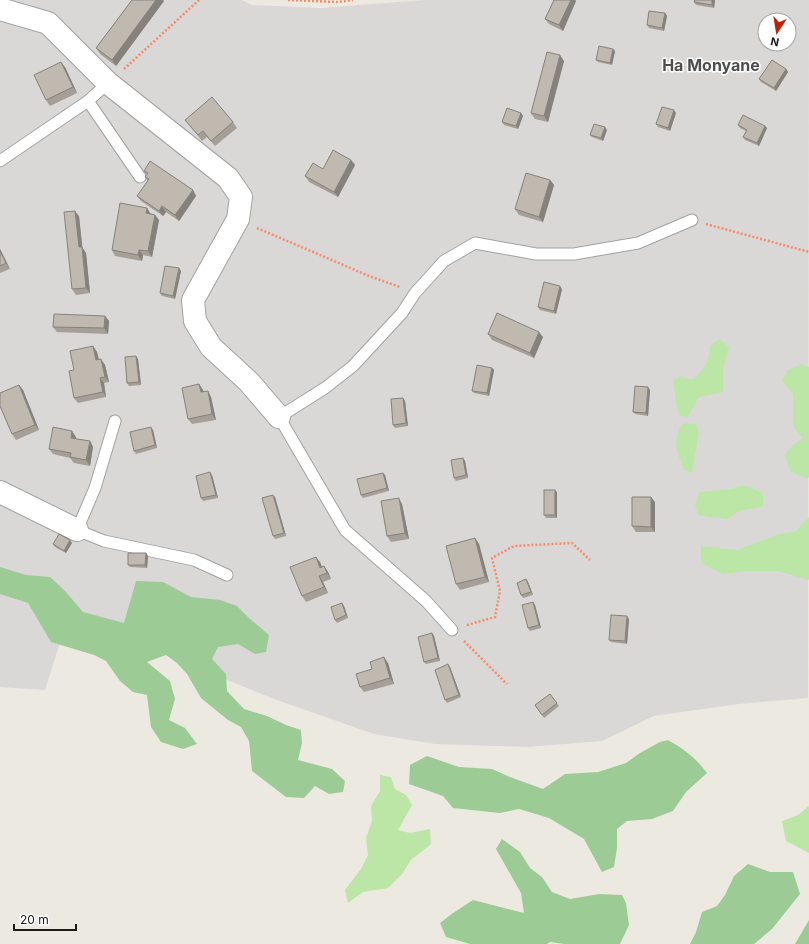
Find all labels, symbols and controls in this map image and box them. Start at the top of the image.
north arrow [757,12,797,52]
text: N [769,34,780,50]
district label: Ha Monyane [662,55,760,75]
scale bar [14,906,76,932]
text: 20 m [20,912,49,927]

